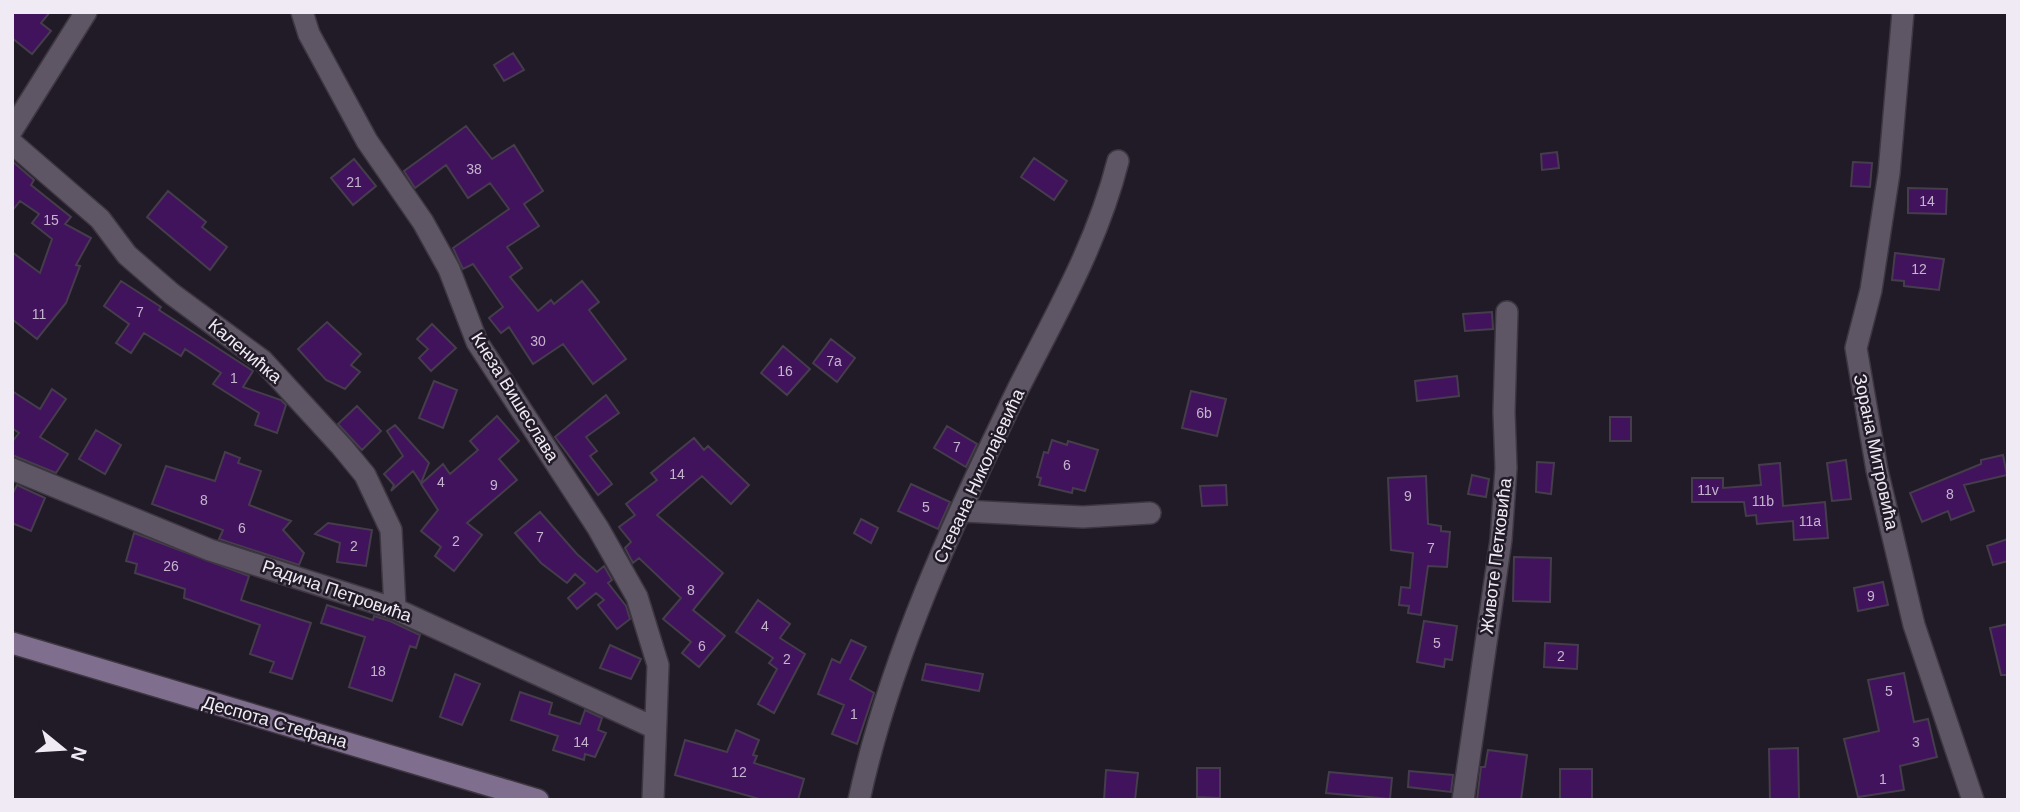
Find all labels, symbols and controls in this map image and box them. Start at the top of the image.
house number: 38 [466,161,482,177]
house number: 21 [346,174,362,190]
house number: 14 [1919,193,1935,209]
house number: 15 [43,212,59,228]
house number: 12 [1911,261,1927,277]
house number: 7 [136,304,144,320]
house number: 11 [32,306,46,322]
street label: Каленићка [204,315,286,388]
street label: Кнеза Вишеслава [467,329,563,466]
house number: 30 [530,333,546,349]
house number: 7a [826,353,842,369]
house number: 16 [777,363,793,379]
house number: 1 [230,370,238,386]
street label: Зорана Митровића [1850,372,1902,533]
street label: Стевана Николајевића [930,385,1029,566]
house number: 6b [1196,405,1212,421]
house number: 7 [953,439,961,455]
house number: 6 [1063,457,1071,473]
house number: 14 [669,466,685,482]
house number: 4 [437,474,445,490]
street label: Животе Петковића [1477,476,1516,635]
house number: 9 [490,477,498,493]
house number: 11v [1697,482,1719,498]
house number: 8 [1946,486,1954,502]
house number: 9 [1404,488,1412,504]
house number: 8 [200,492,208,508]
house number: 11b [1752,493,1774,509]
house number: 5 [922,499,930,515]
house number: 11a [1799,513,1821,529]
house number: 6 [238,520,246,536]
house number: 7 [536,529,544,545]
house number: 2 [452,533,460,549]
house number: 2 [350,538,358,554]
house number: 7 [1427,540,1435,556]
street label: Радича Петровића [260,556,415,626]
house number: 26 [163,558,179,574]
house number: 8 [687,582,695,598]
house number: 9 [1867,588,1875,604]
house number: 4 [761,618,769,634]
house number: 5 [1433,635,1441,651]
house number: 6 [698,638,706,654]
house number: 2 [1557,648,1565,664]
house number: 2 [783,651,791,667]
house number: 18 [370,663,386,679]
house number: 5 [1885,683,1893,699]
street label: Деспота Стефана [200,692,351,752]
house number: 1 [850,706,858,722]
north arrow [28,714,98,784]
house number: 14 [573,734,589,750]
house number: 3 [1912,734,1920,750]
text: N [67,744,91,764]
house number: 12 [731,764,747,780]
house number: 1 [1879,771,1887,787]

